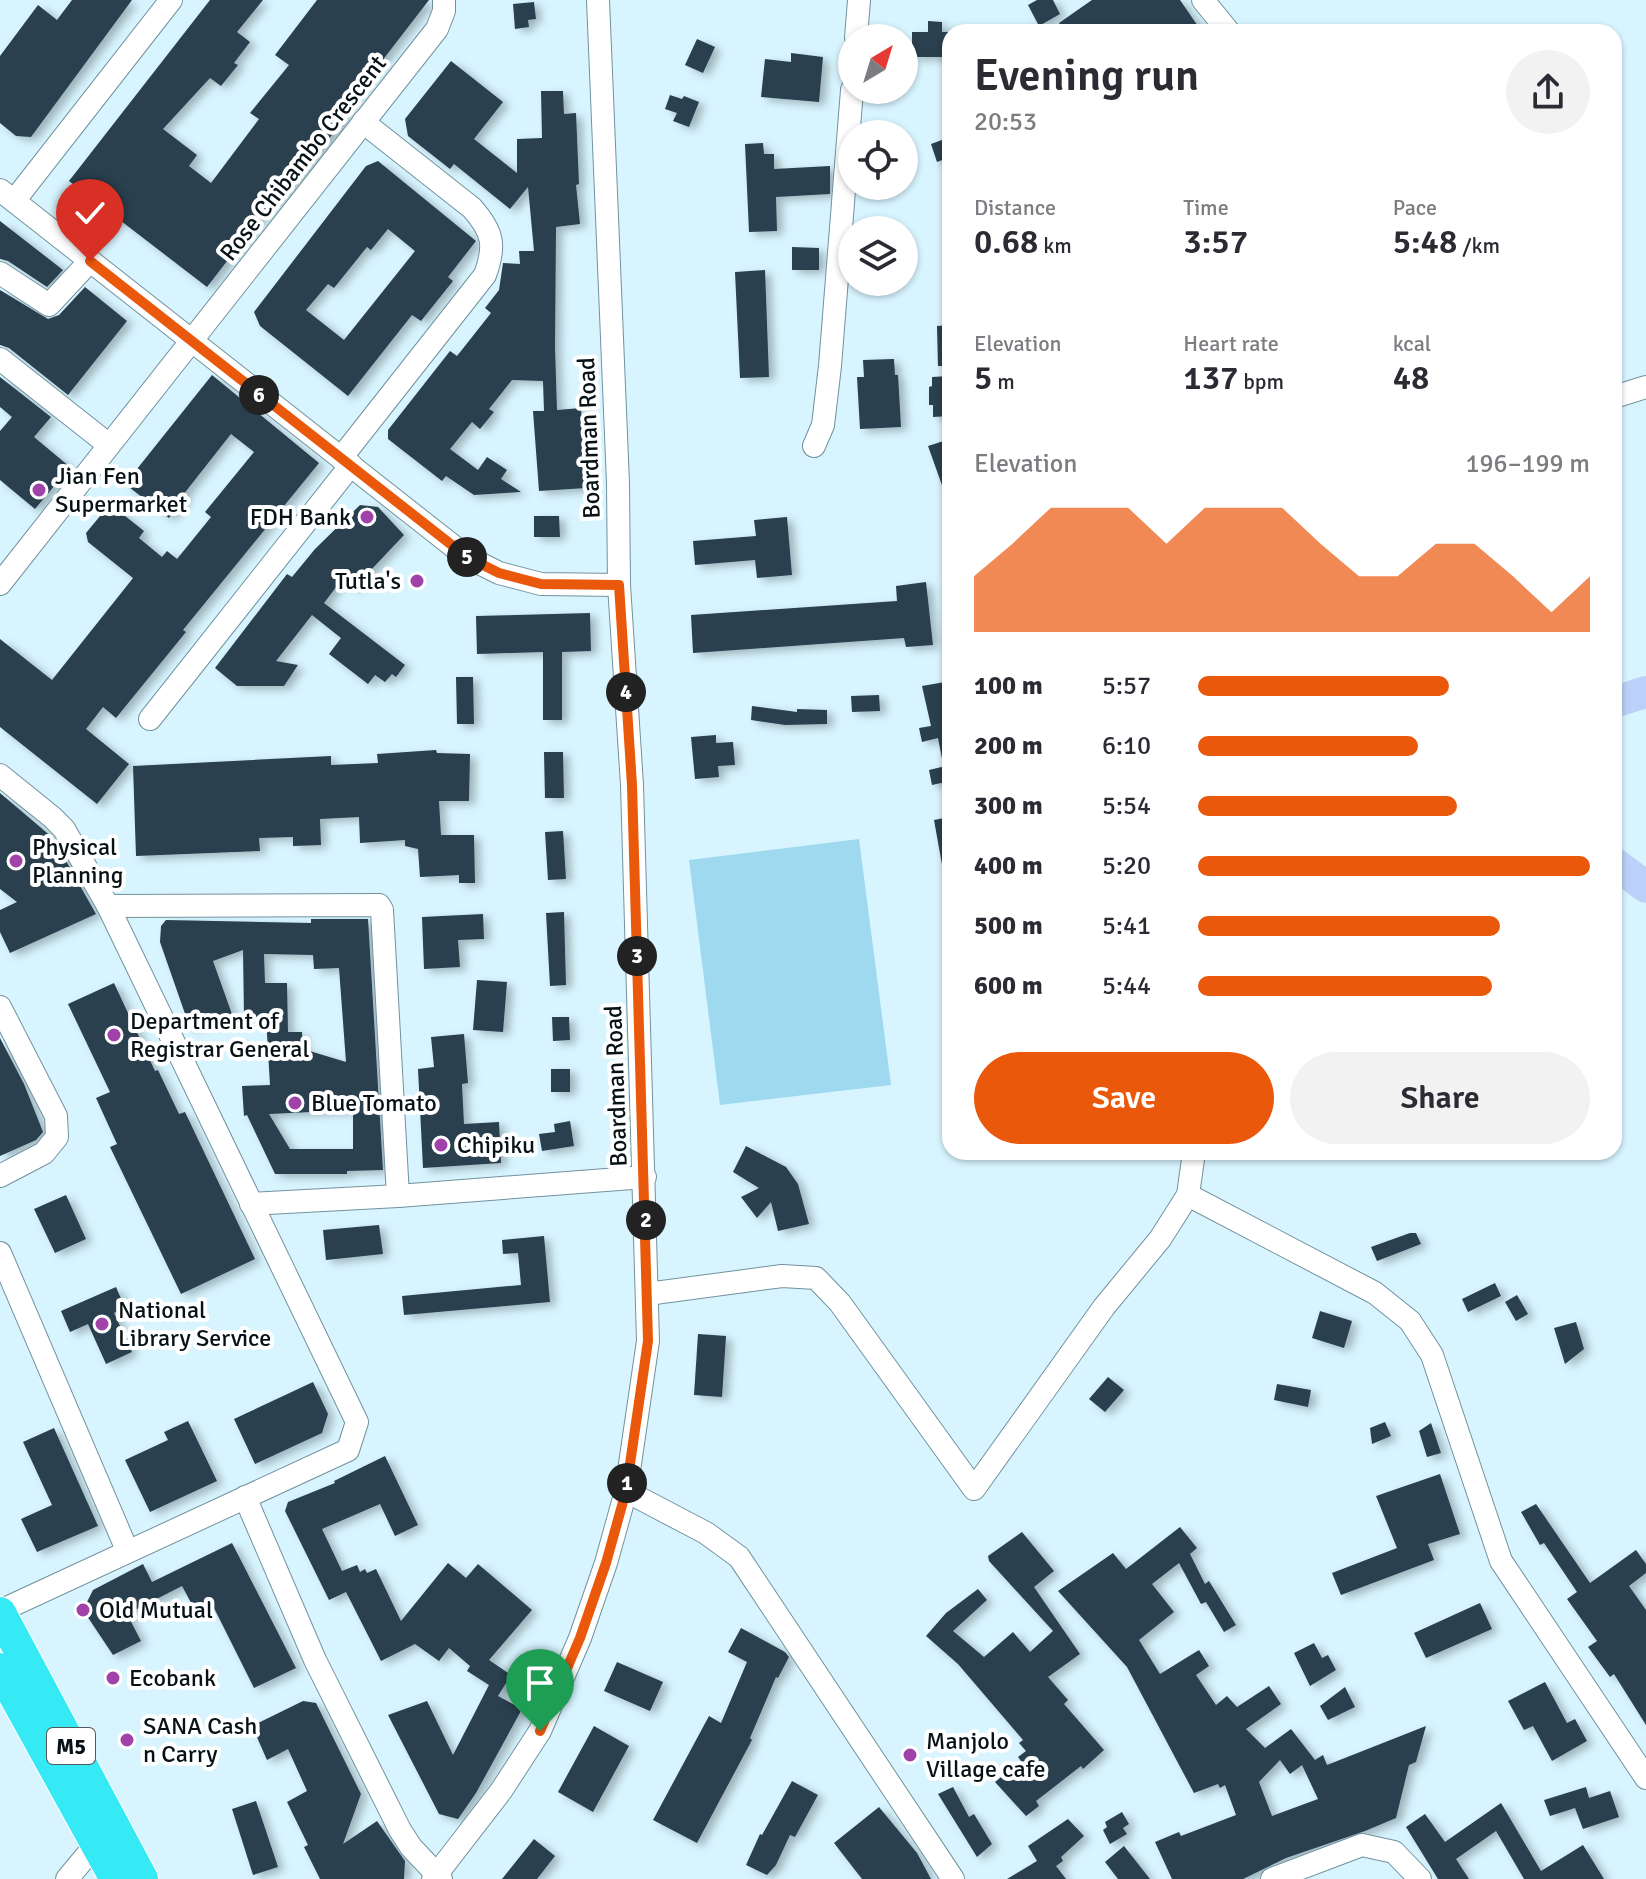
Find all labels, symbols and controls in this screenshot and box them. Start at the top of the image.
north arrow [838,24,918,104]
map controls [838,24,918,296]
street label: Rose Chibambo Crescent [213,49,393,267]
text: Evening run [974,49,1199,103]
button: share [1506,50,1590,134]
text: 20:53 [974,106,1037,138]
button: locate [838,120,918,200]
pin [56,179,124,261]
icon: check [68,191,112,235]
text: Distance [974,194,1056,221]
text: Time [1183,194,1229,221]
text: Pace [1393,194,1437,221]
button: layers [838,216,918,296]
text: 0.68 [974,221,1038,263]
text: 3:57 [1183,221,1248,263]
text: 5:48 [1393,221,1457,263]
text: km [1038,232,1072,259]
text: /km [1457,232,1500,259]
text: Elevation [974,330,1062,357]
text: Heart rate [1183,330,1279,357]
text: kcal [1393,330,1431,357]
street label: Boardman Road [571,357,607,519]
text: 5 [974,357,992,399]
text: 137 [1183,357,1238,399]
text: 48 [1393,357,1429,399]
text: m [992,368,1015,395]
text: bpm [1238,368,1284,395]
pin: 6 [239,375,279,415]
text: 6 [253,381,265,408]
text: Elevation [974,448,1078,480]
text: 196–199 m [1466,448,1590,480]
place label: Jian Fen Supermarket [55,461,187,519]
marker: Jian Fen Supermarket [30,481,48,499]
place label: FDH Bank [250,502,351,532]
marker: FDH Bank [358,508,376,526]
pin: 5 [447,537,487,577]
text: 5 [461,543,473,570]
place label: Tutla's [335,566,401,596]
marker: Tutla's [408,572,426,590]
text: 100 m [974,670,1043,702]
text: 5:57 [1102,670,1151,702]
pin: 4 [606,672,646,712]
text: 4 [620,678,632,705]
text: 200 m [974,730,1043,762]
text: 6:10 [1102,730,1151,762]
text: 300 m [974,790,1043,822]
text: 5:54 [1102,790,1151,822]
place label: Physical Planning [32,832,123,890]
text: 400 m [974,850,1043,882]
text: 5:20 [1102,850,1151,882]
marker: Physical Planning [7,852,25,870]
text: 500 m [974,910,1043,942]
text: 5:41 [1102,910,1151,942]
pin: 3 [617,936,657,976]
text: 3 [631,942,643,969]
text: 600 m [974,970,1043,1002]
text: 5:44 [1102,970,1151,1002]
street label: Boardman Road [598,1005,634,1167]
place label: Department of Registrar General [130,1006,309,1064]
marker: Department of Registrar General [105,1026,123,1044]
button: Save [974,1052,1274,1144]
button: Share [1290,1052,1590,1144]
place label: Blue Tomato [311,1088,437,1118]
marker: Blue Tomato [286,1094,304,1112]
place label: Chipiku [457,1130,535,1160]
marker: Chipiku [432,1136,450,1154]
pin: 2 [626,1200,666,1240]
text: 2 [640,1206,652,1233]
place label: National Library Service [118,1295,271,1353]
marker: National Library Service [93,1315,111,1333]
pin: 1 [607,1463,647,1503]
text: 1 [621,1469,633,1496]
place label: Old Mutual [99,1595,213,1625]
marker: Old Mutual [74,1601,92,1619]
pin [506,1649,574,1731]
icon: arrive [518,1661,562,1705]
place label: Ecobank [129,1663,216,1693]
marker: Ecobank [104,1669,122,1687]
place label: SANA Cash n Carry [143,1711,257,1769]
place label: Manjolo Village cafe [926,1726,1046,1784]
road number: M5 [47,1728,95,1764]
marker: SANA Cash n Carry [118,1731,136,1749]
marker: Manjolo Village cafe [901,1746,919,1764]

